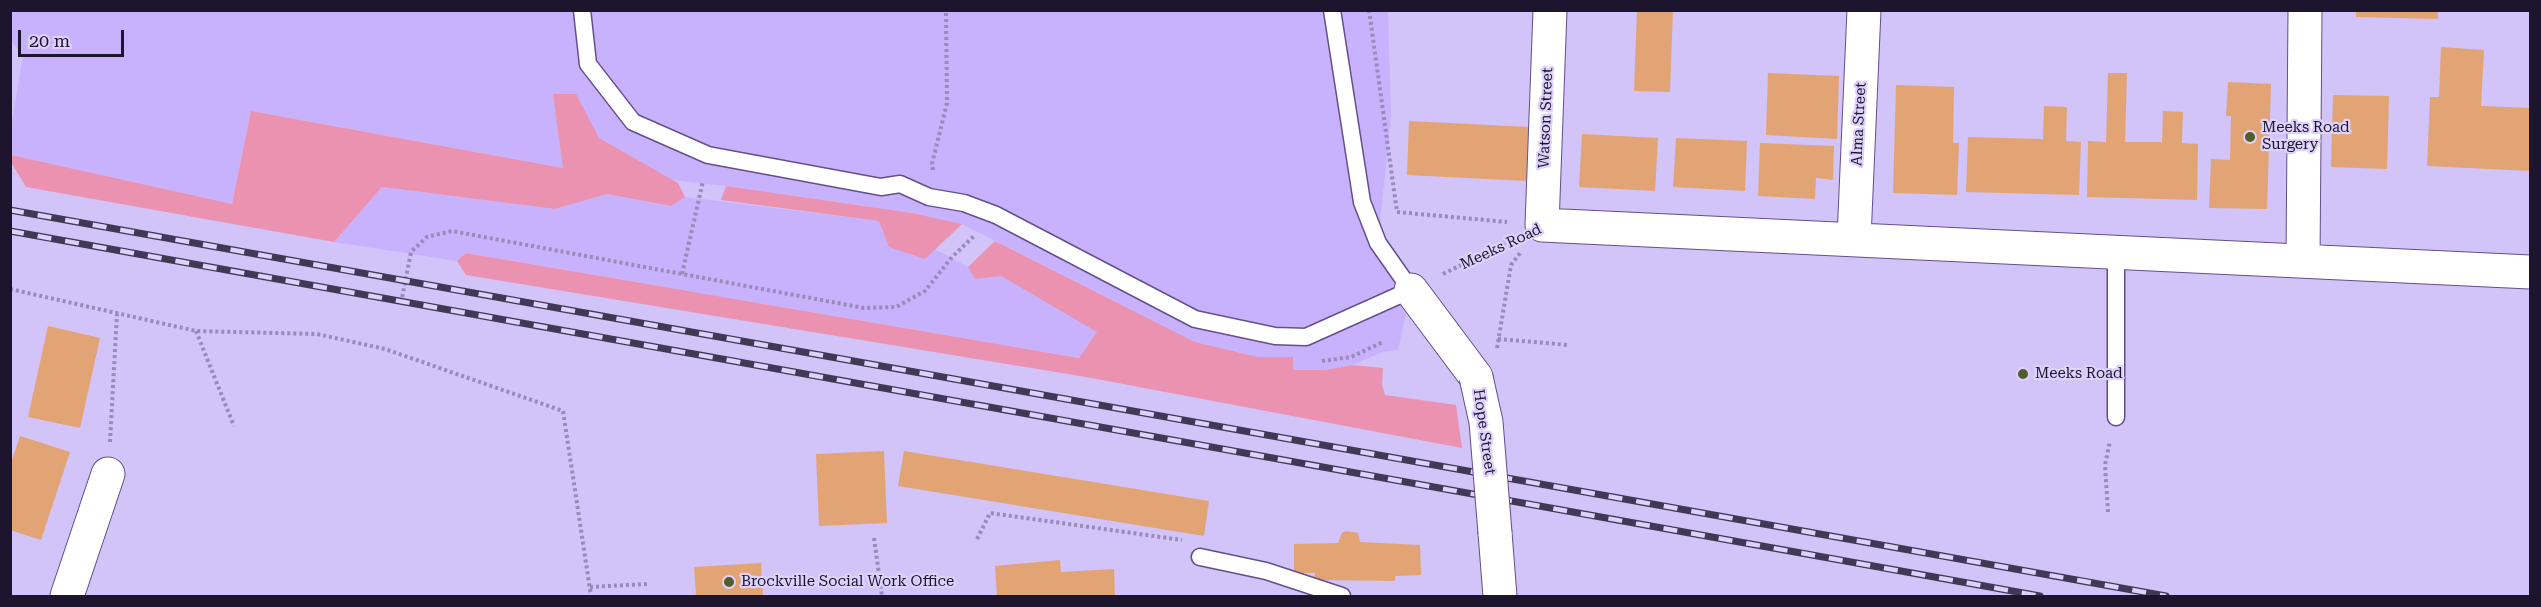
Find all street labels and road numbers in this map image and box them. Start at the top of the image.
street label: Watson Street [1535,67,1557,169]
street label: Alma Street [1848,82,1870,166]
street label: Meeks Road [1457,220,1545,274]
street label: Hope Street [1469,388,1499,476]

